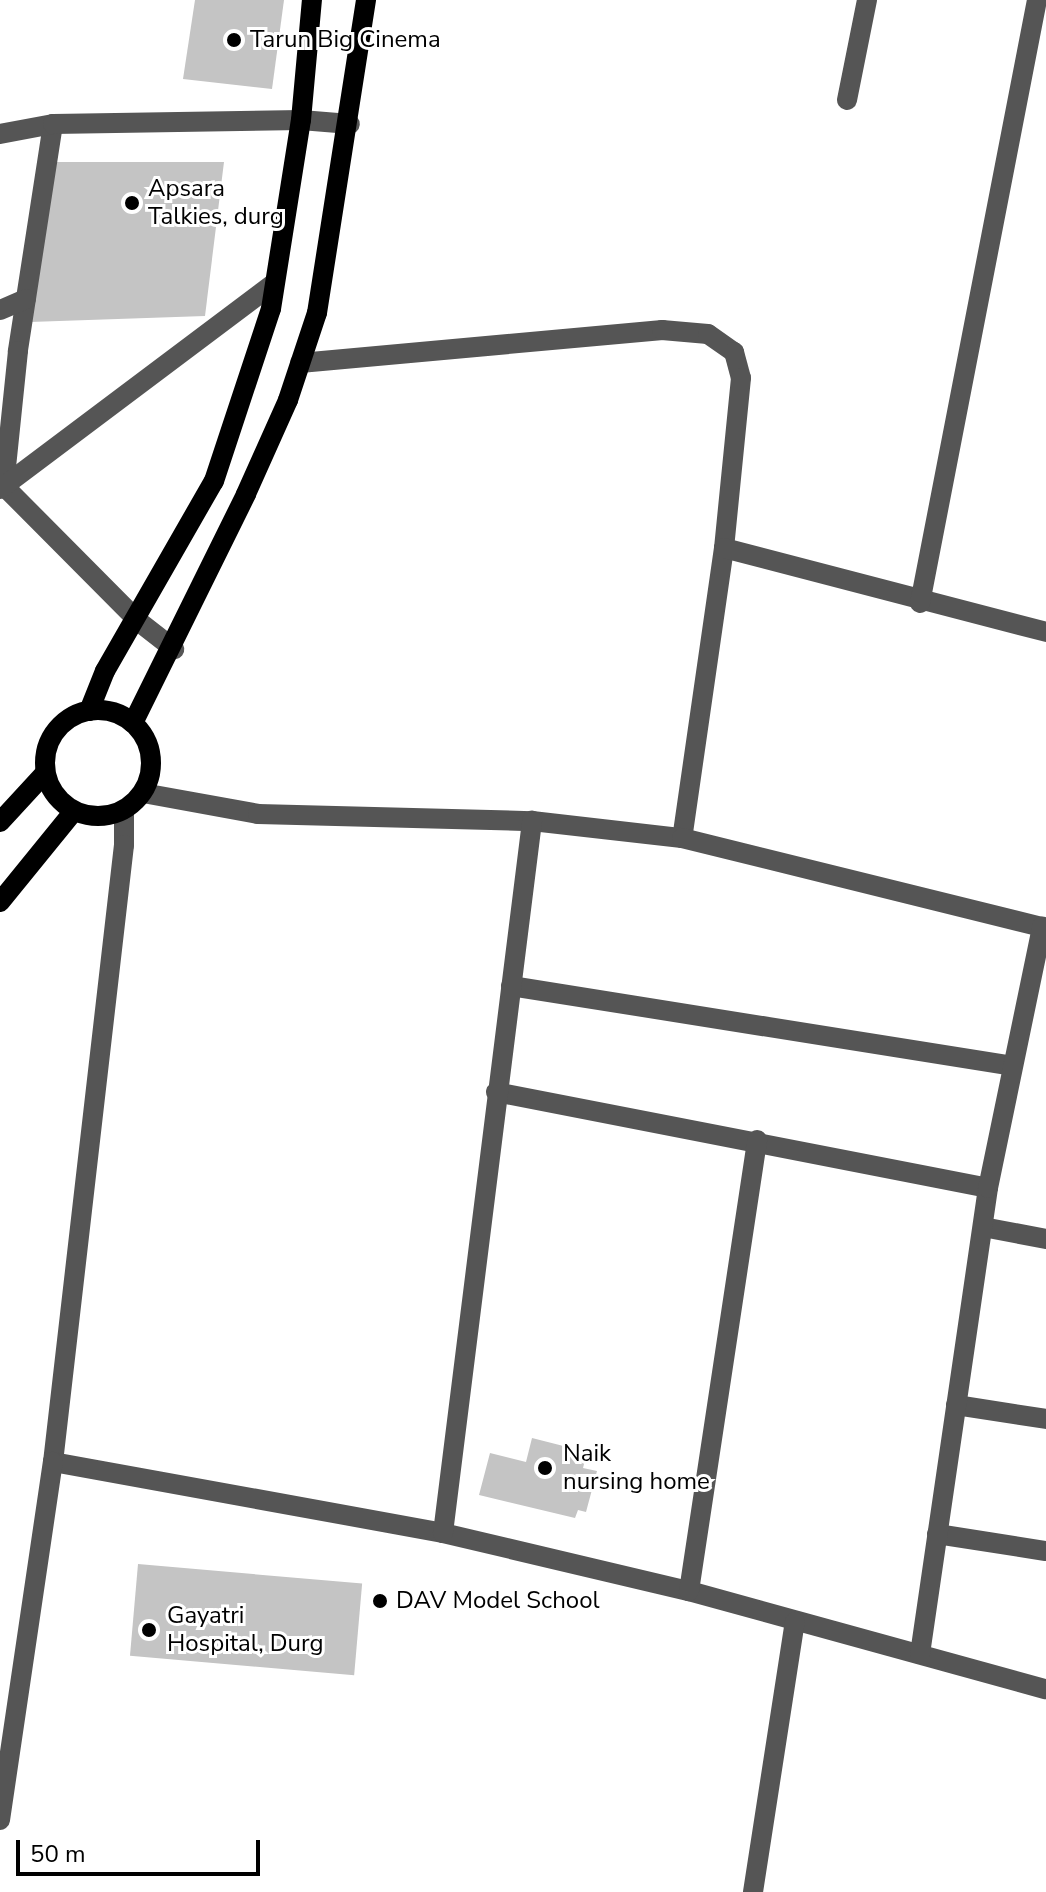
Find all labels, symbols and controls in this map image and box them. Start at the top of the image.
place label: Tarun Big Cinema [250,26,441,54]
marker: Tarun Big Cinema [225,31,243,49]
place label: Apsara Talkies, durg [148,175,284,231]
marker: Apsara Talkies, durg [123,194,141,212]
place label: Naik nursing home [563,1440,710,1496]
marker: Naik nursing home [534,1457,556,1479]
place label: DAV Model School [396,1587,600,1615]
marker: DAV Model School [371,1592,389,1610]
place label: Gayatri Hospital, Durg [167,1602,324,1658]
marker: Gayatri Hospital, Durg [138,1619,160,1641]
scale bar [20,1824,264,1874]
text: 50 m [30,1838,86,1870]

